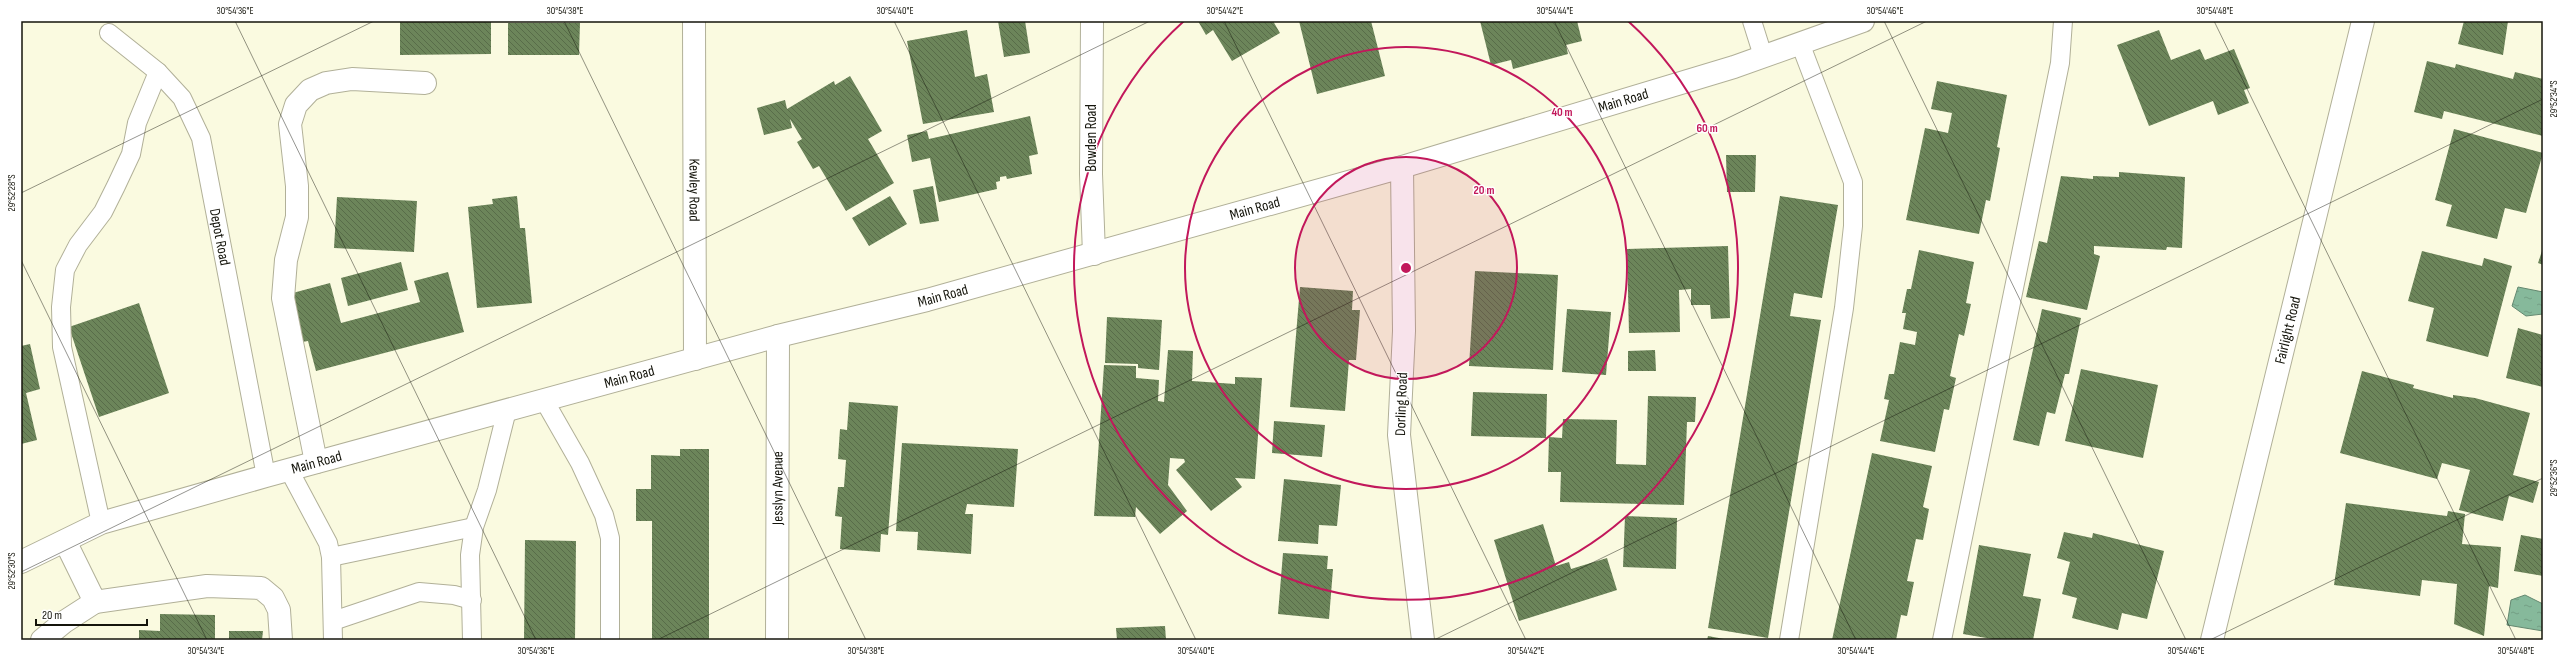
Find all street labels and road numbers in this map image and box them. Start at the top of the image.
street label: Main Road [1596,84,1651,117]
street label: Bowden Road [1082,104,1101,172]
street label: Kewley Road [684,159,704,221]
street label: Main Road [1228,193,1282,225]
street label: Depot Road [205,207,234,267]
street label: Main Road [916,280,970,312]
street label: Fairlight Road [2271,295,2305,366]
street label: Main Road [602,361,657,393]
street label: Dorling Road [1391,372,1412,436]
street label: Main Road [289,447,344,479]
street label: Jesslyn Avenue [768,451,788,526]

